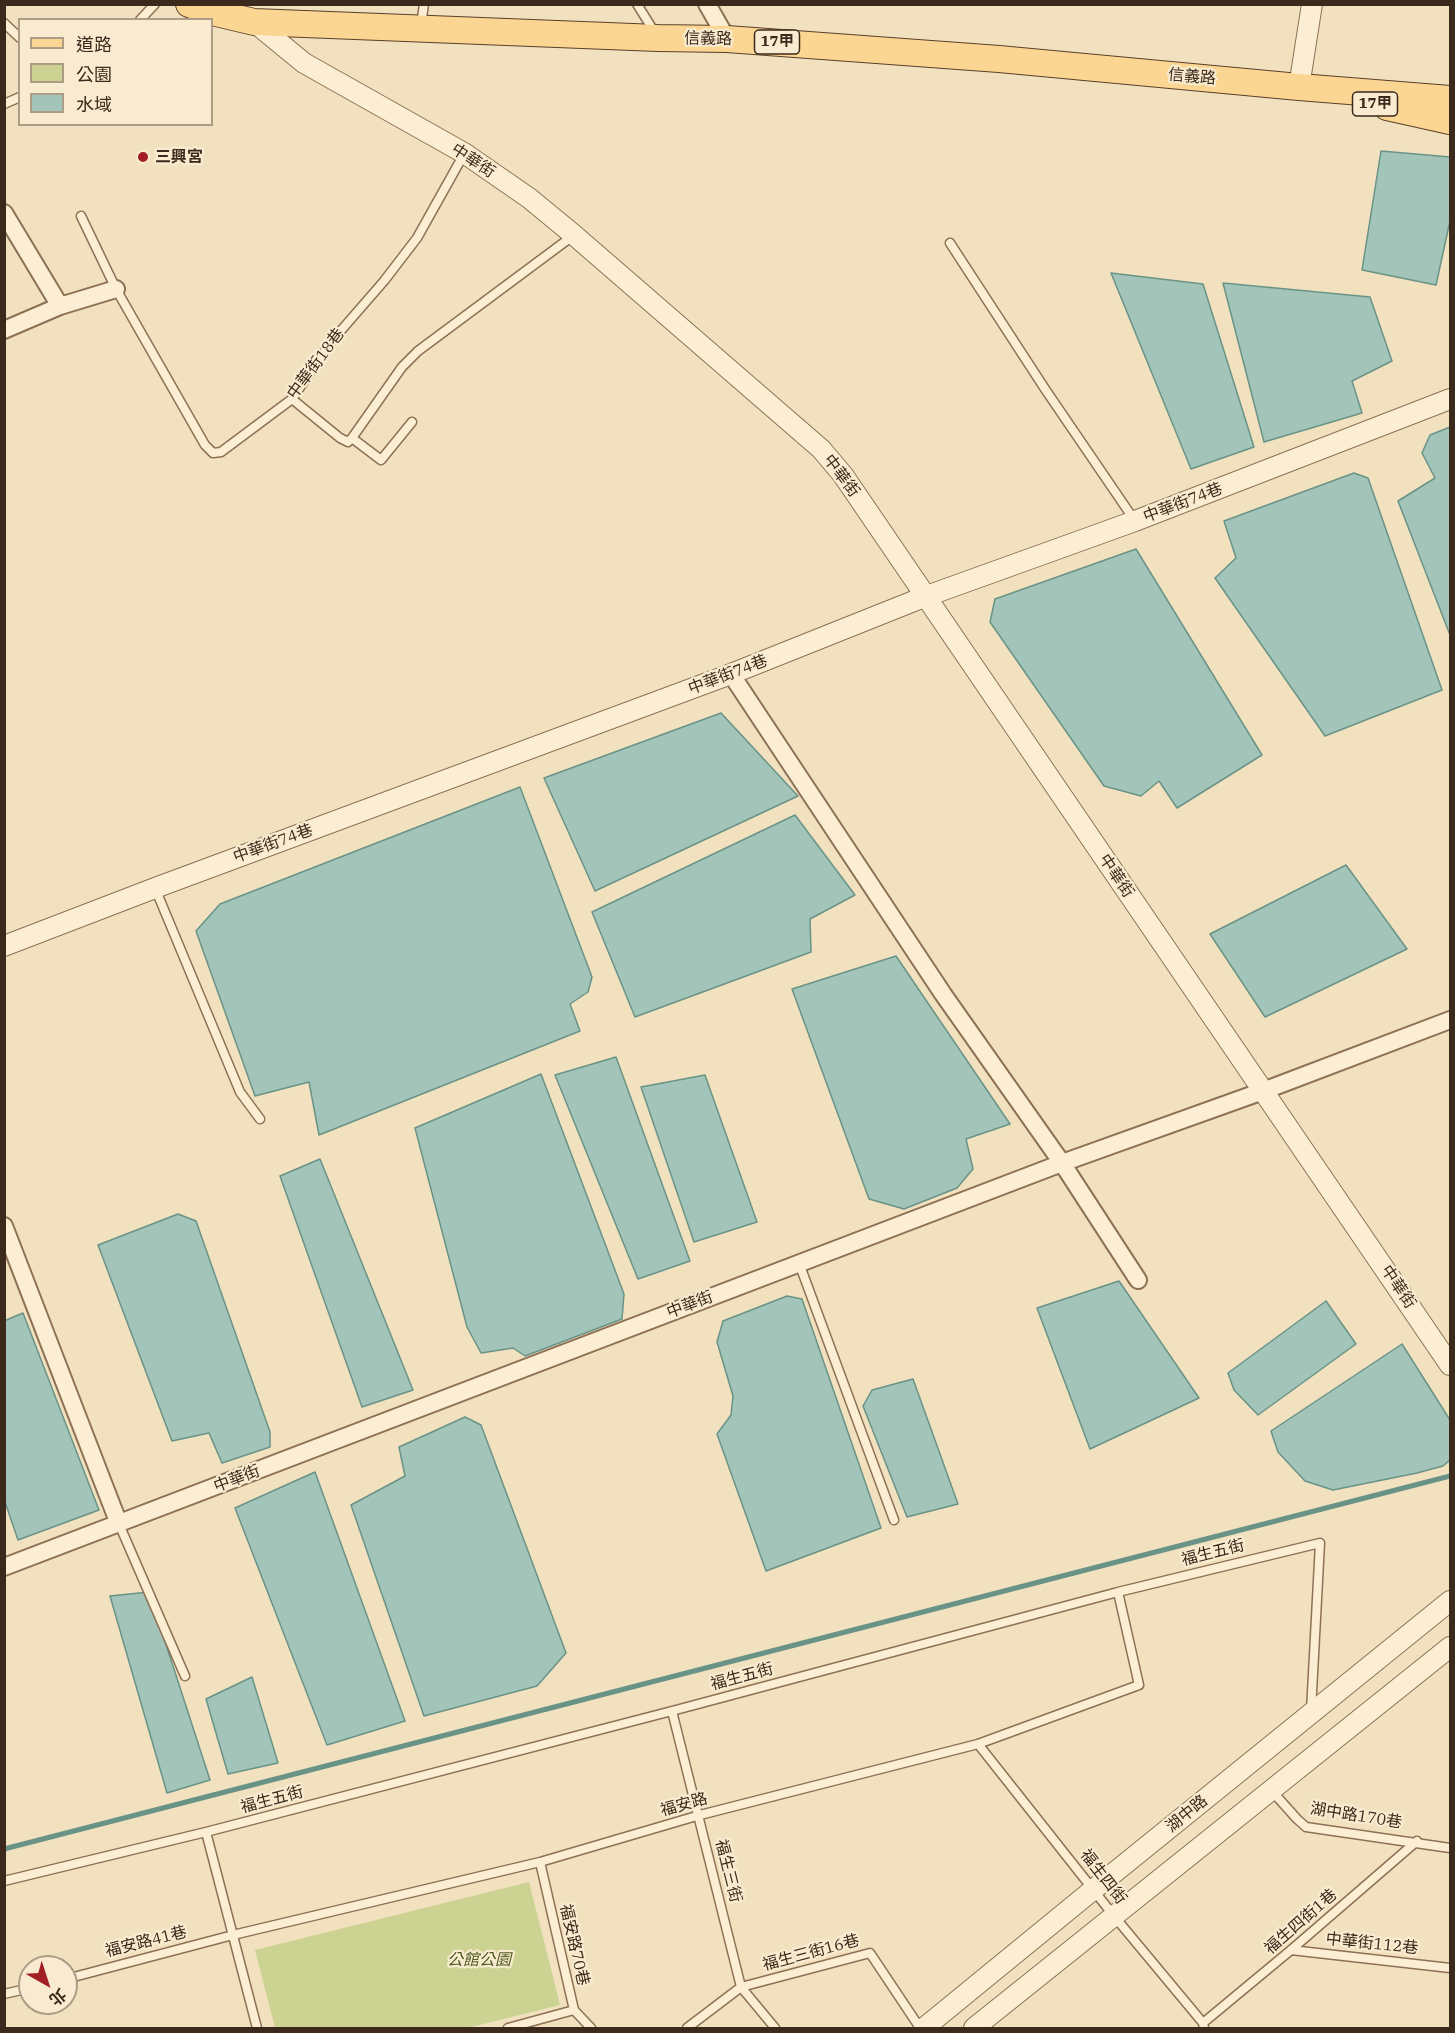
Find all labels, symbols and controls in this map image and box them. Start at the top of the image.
legend [18,18,213,126]
street label: 信義路 [684,29,732,49]
road number: 17甲 [754,30,800,54]
text: 道路 [76,33,112,56]
text: 公園 [76,63,112,86]
street label: 信義路 [1167,65,1217,89]
road number: 17甲 [1352,92,1398,116]
text: 水域 [76,93,112,116]
street label: 中華街 [448,140,498,182]
place label: 三興宮 [155,147,203,167]
marker: 三興宮 [136,150,150,164]
street label: 中華街18巷 [283,325,349,403]
street label: 中華街 [819,451,863,501]
street label: 中華街74巷 [1141,479,1225,527]
street label: 中華街74巷 [686,651,770,699]
street label: 中華街74巷 [231,821,315,867]
street label: 中華街 [1095,851,1137,901]
street label: 中華街 [1377,1262,1419,1312]
street label: 中華街 [664,1287,716,1323]
street label: 中華街 [211,1461,263,1497]
street label: 福生五街 [1180,1536,1246,1570]
street label: 福生五街 [709,1659,775,1695]
street label: 福生五街 [239,1782,305,1818]
street label: 福安路 [658,1789,710,1821]
street label: 湖中路 [1162,1791,1212,1837]
street label: 湖中路170巷 [1309,1799,1403,1833]
street label: 福生三街 [711,1838,745,1904]
street label: 福生四街 [1076,1846,1130,1908]
street label: 福生四街1巷 [1261,1885,1341,1959]
street label: 福安路70巷 [555,1902,593,1988]
street label: 福安路41巷 [103,1923,189,1961]
street label: 中華街112巷 [1325,1930,1419,1958]
street label: 福生三街16巷 [761,1931,861,1975]
park label: 公館公園 [447,1950,511,1970]
north arrow [18,1955,78,2015]
text: 北 [46,1985,71,2010]

